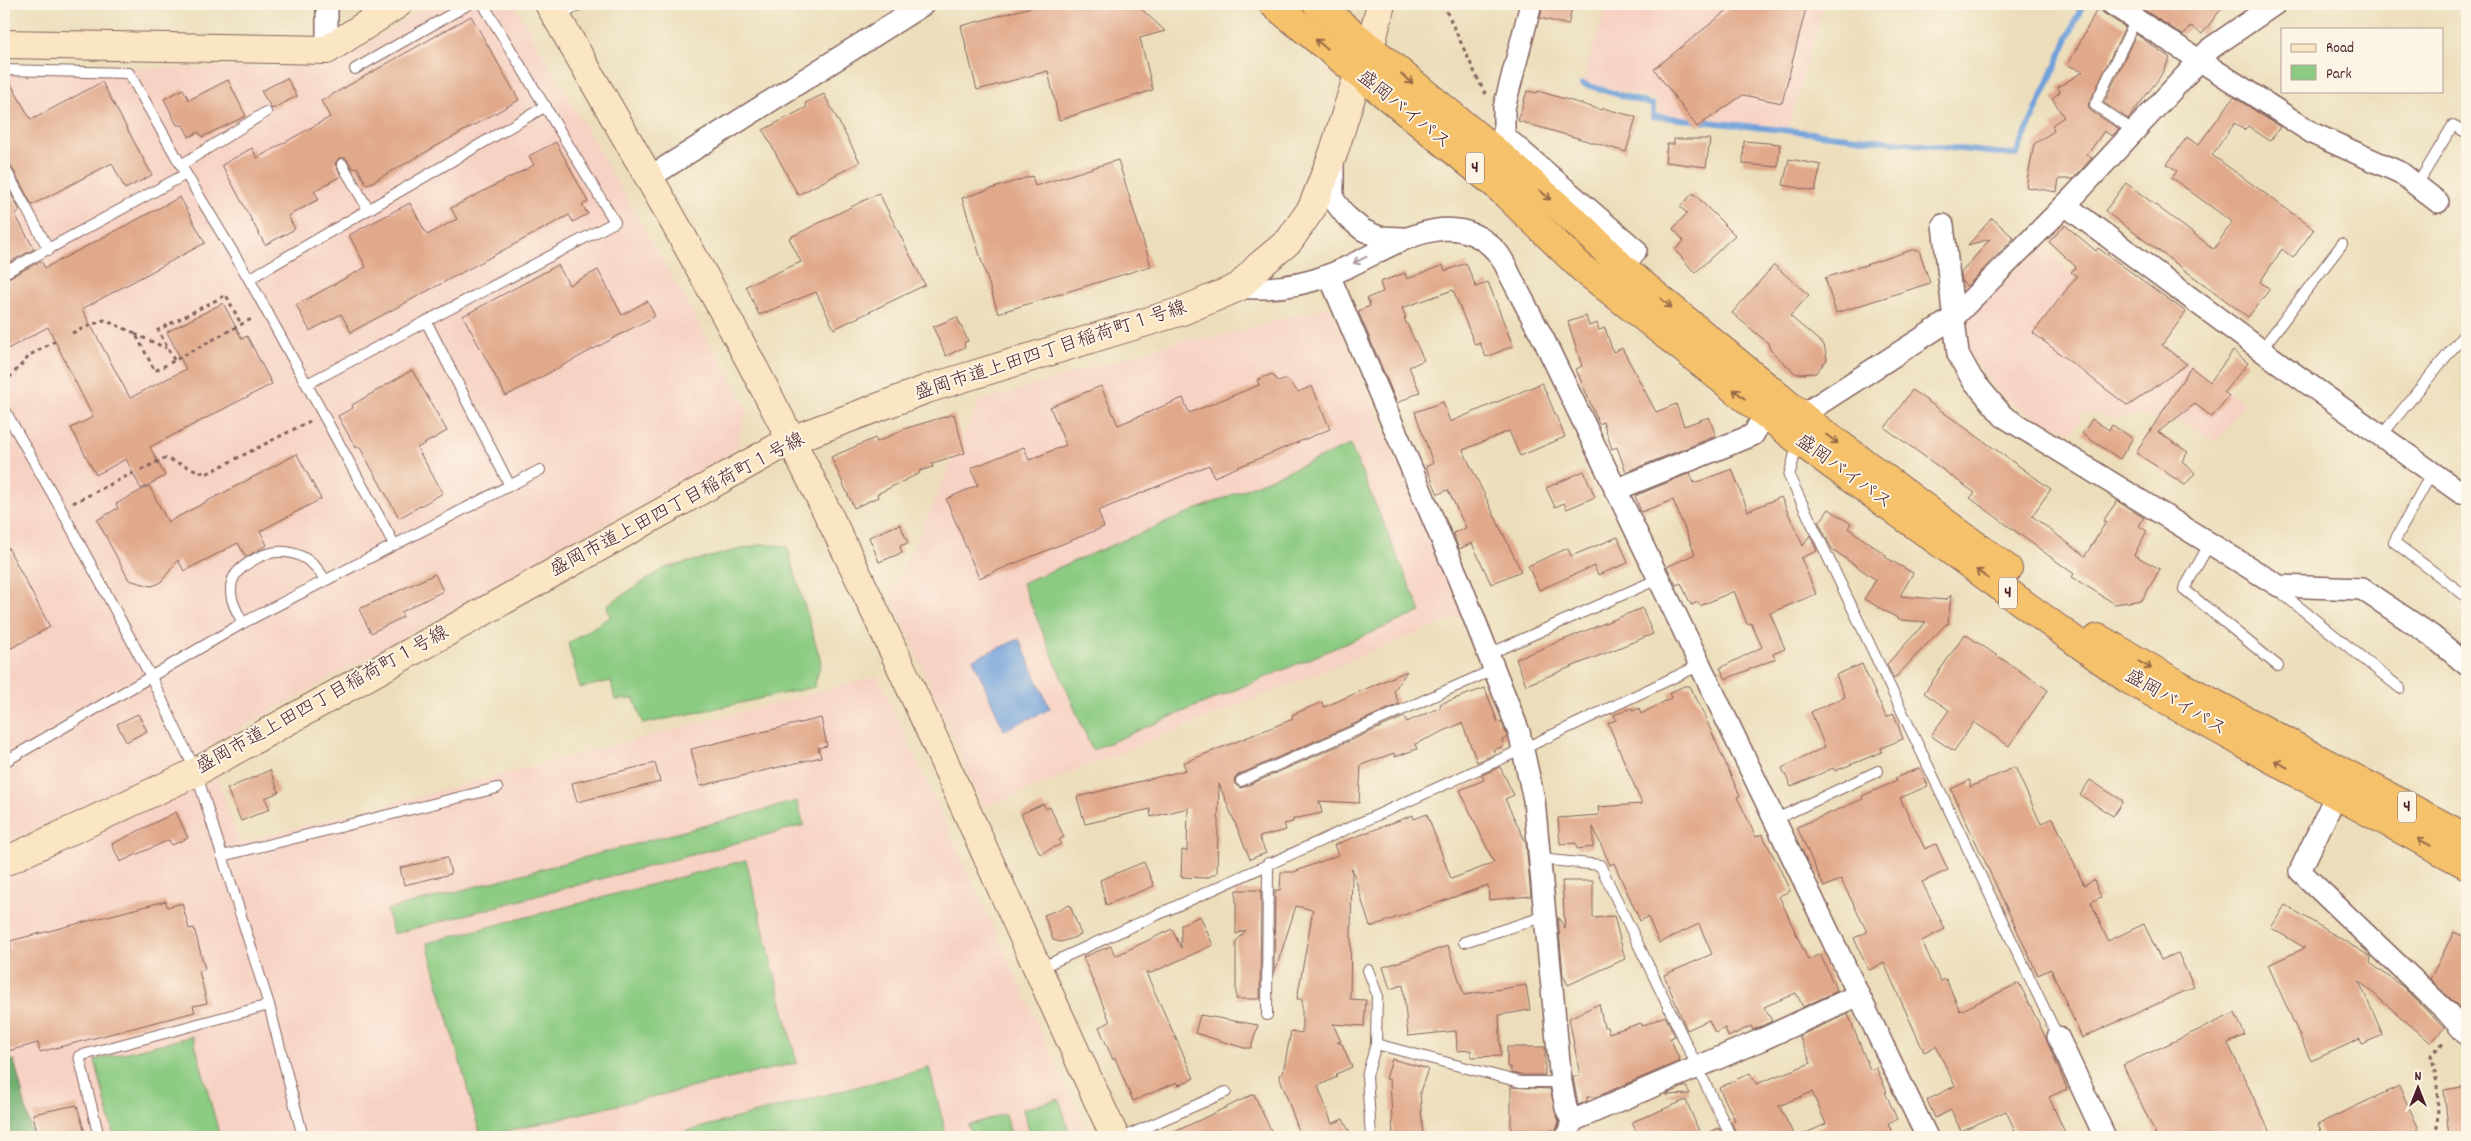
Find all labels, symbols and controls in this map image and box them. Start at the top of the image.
legend [2281,28,2444,92]
text: Road [2326,38,2354,60]
one-way arrow [1315,39,1328,50]
text: Park [2326,64,2352,86]
street label: 盛岡バイパス [1350,65,1456,157]
one-way arrow [1401,73,1414,84]
road number: 4 [1466,152,1484,184]
one-way arrow [1538,189,1551,200]
one-way arrow [1353,256,1368,265]
street label: 盛岡市道上田四丁目稲荷町１号線 [911,295,1191,409]
one-way arrow [1659,298,1672,309]
one-way arrow [1733,388,1746,399]
street label: 盛岡市道上田四丁目稲荷町１号線 [546,427,810,585]
street label: 盛岡バイパス [1789,429,1897,517]
one-way arrow [1825,434,1839,444]
one-way arrow [1975,569,1989,579]
road number: 4 [1999,578,2017,608]
street label: 盛岡市道上田四丁目稲荷町１号線 [192,620,454,782]
one-way arrow [2137,661,2152,671]
street label: 盛岡バイパス [2119,664,2231,744]
one-way arrow [2275,759,2289,769]
road number: 4 [2398,792,2416,822]
one-way arrow [2417,837,2432,846]
north arrow [2394,1064,2444,1114]
text: N [2415,1067,2422,1087]

